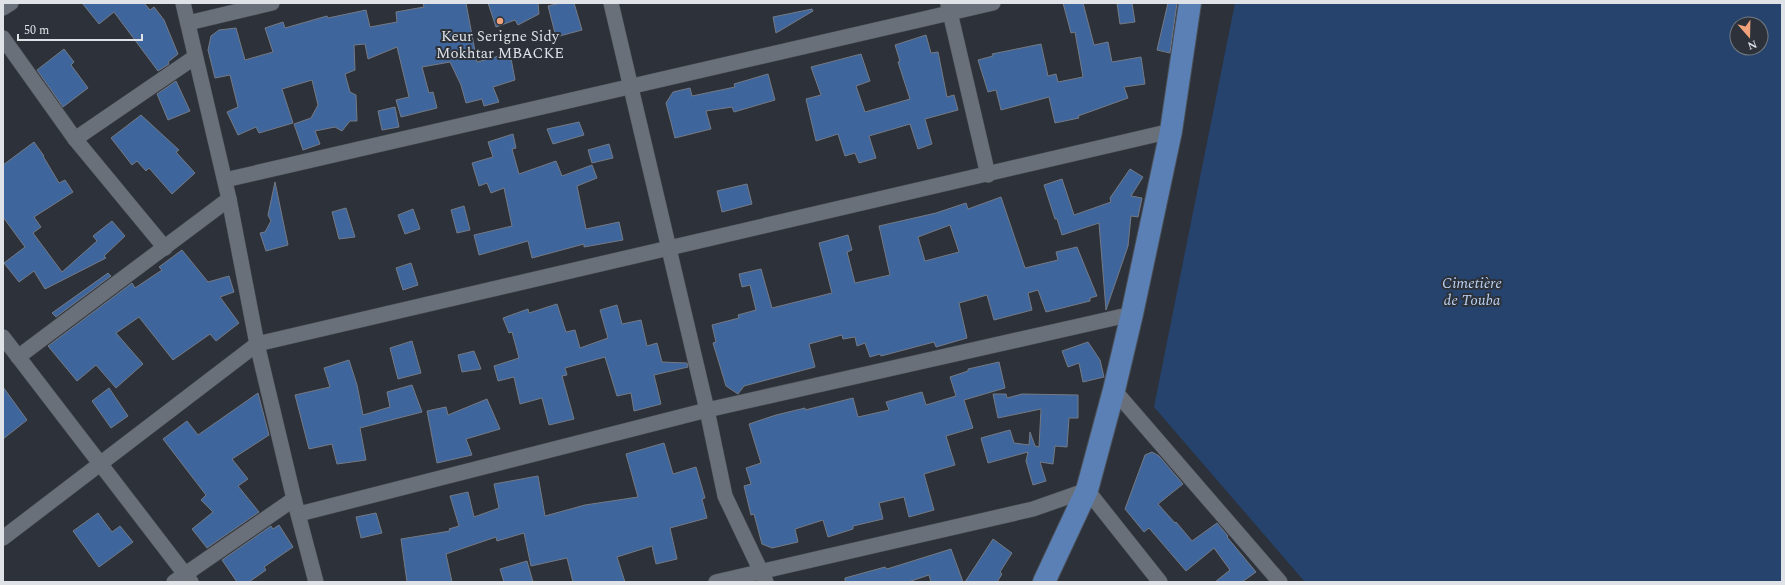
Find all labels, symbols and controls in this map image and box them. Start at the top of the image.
scale bar [18,16,142,42]
marker: Keur Serigne Sidy Mokhtar MBACKE [495,16,505,26]
north arrow [1729,16,1769,56]
text: 50 m [24,21,49,40]
place label: Keur Serigne Sidy Mokhtar MBACKE [436,25,564,65]
text: N [1745,35,1759,54]
park label: Cimetière de Touba [1442,272,1502,312]

